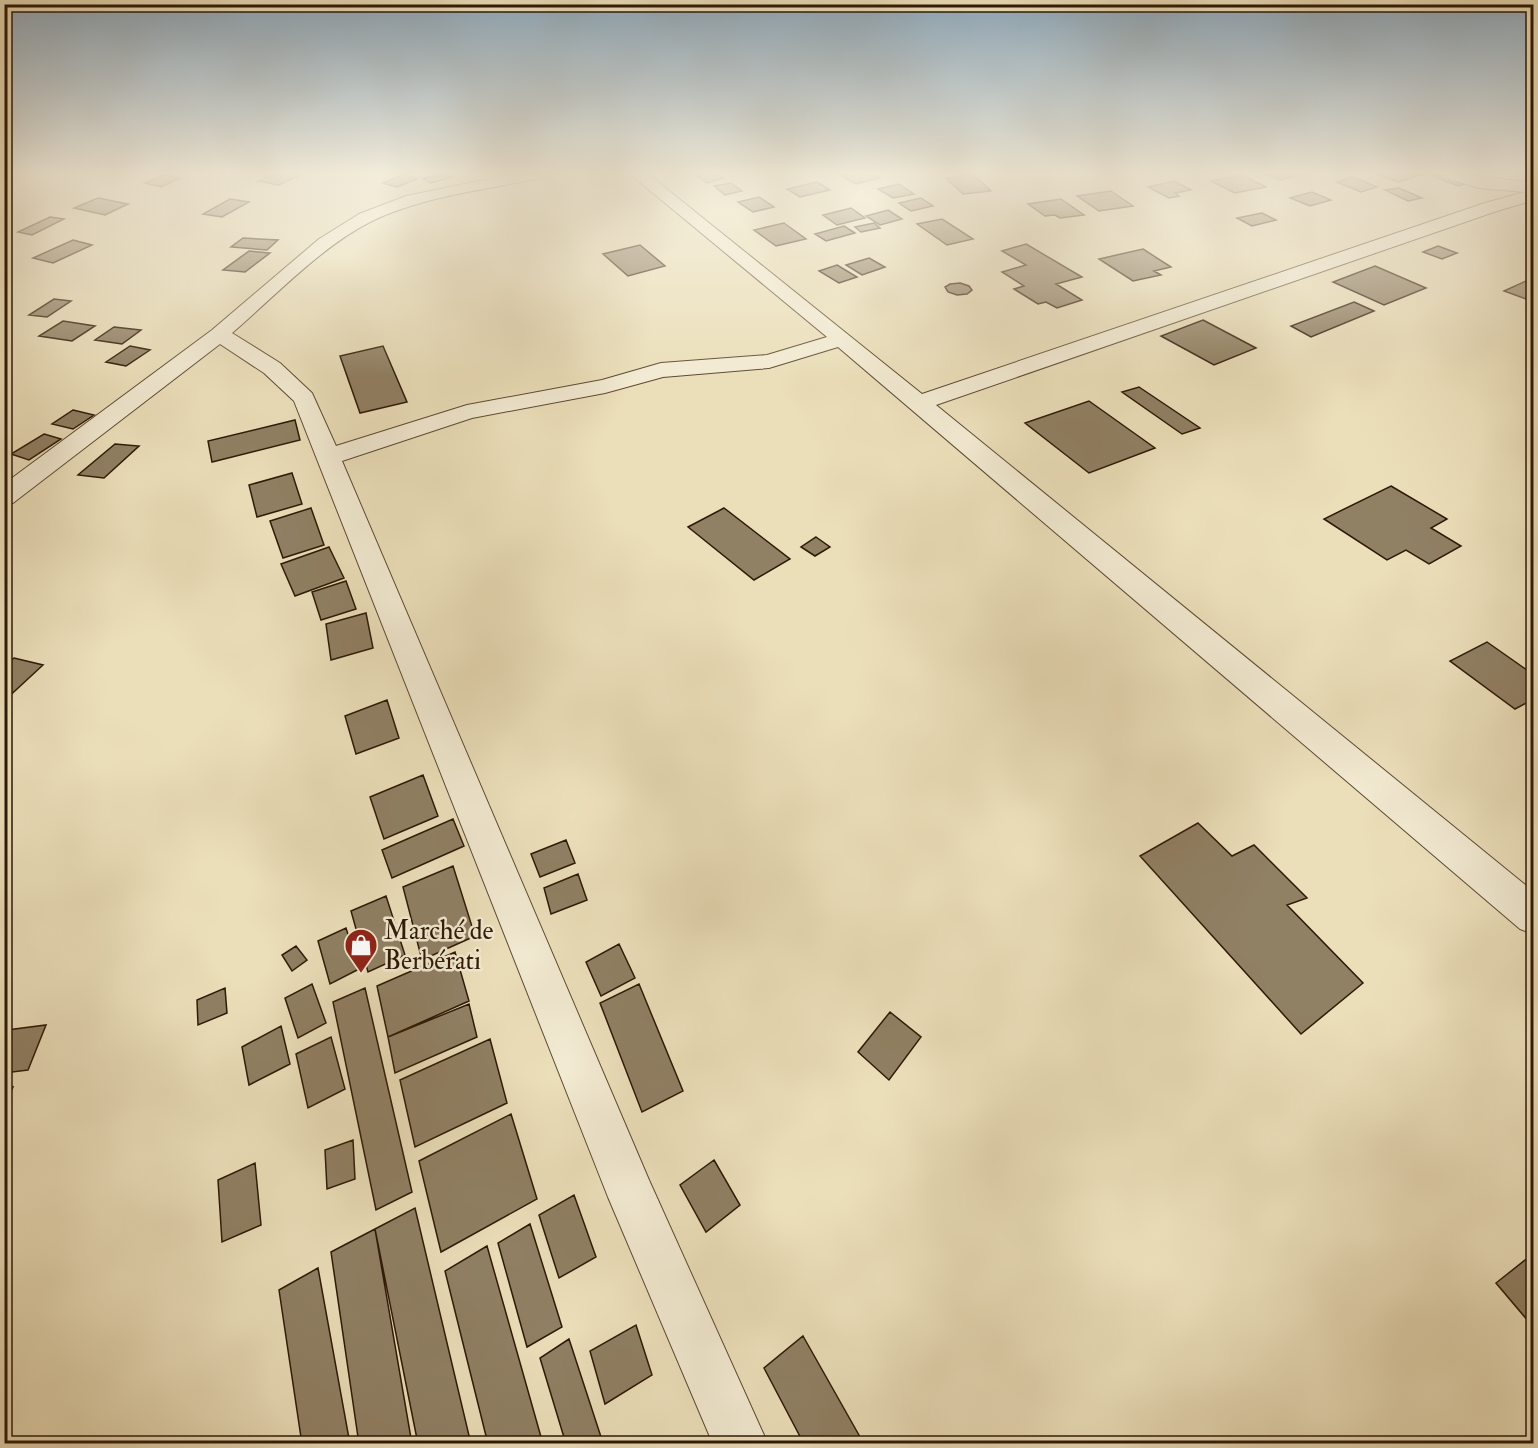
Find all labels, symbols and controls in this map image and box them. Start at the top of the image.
place label: Marché de Berbérati [384,915,494,977]
shop icon: Marché de Berbérati [343,927,379,974]

